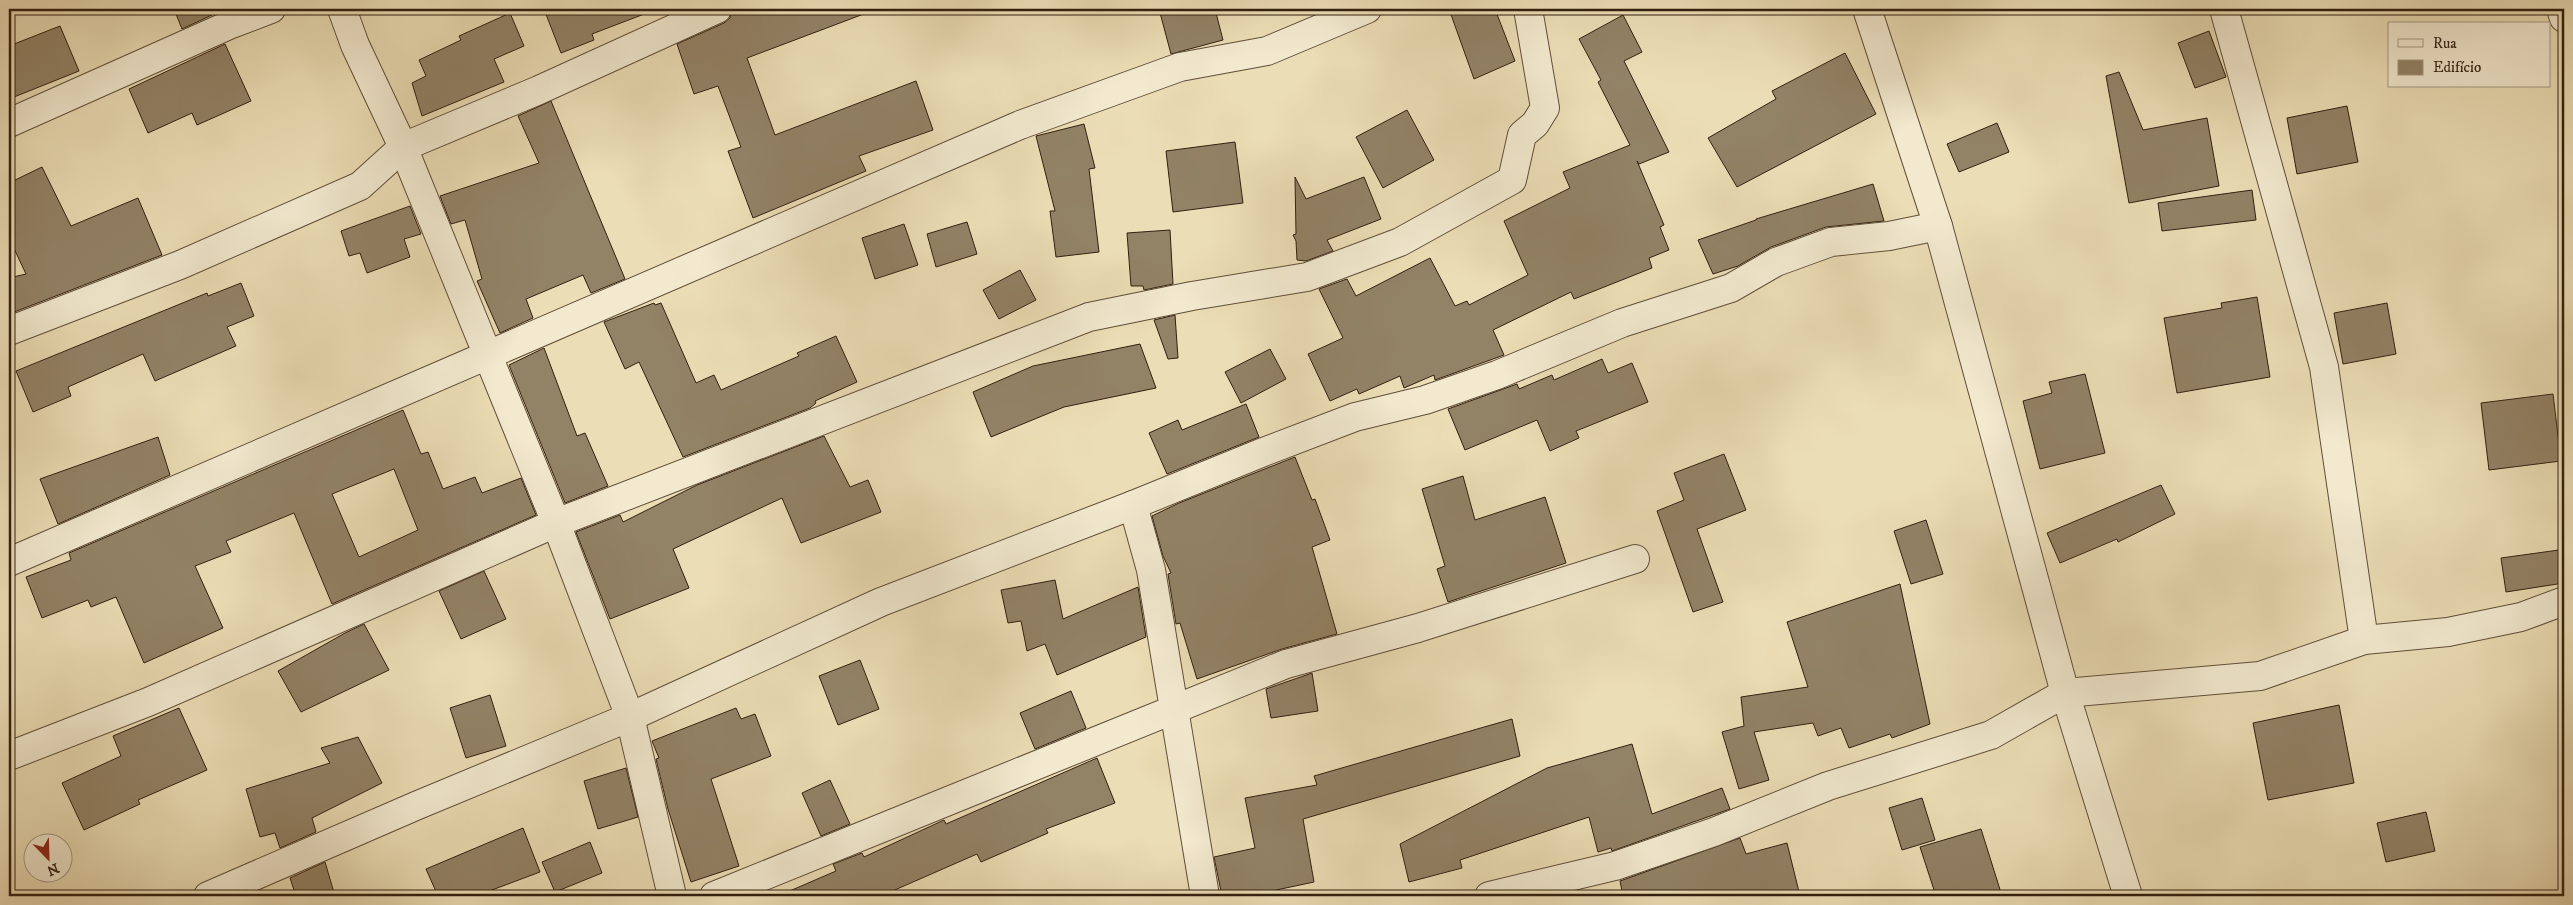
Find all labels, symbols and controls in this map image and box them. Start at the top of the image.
legend [2388,22,2550,88]
text: Rua [2433,34,2457,53]
text: Edifício [2433,58,2481,77]
north arrow [22,832,72,882]
text: N [43,859,61,880]

